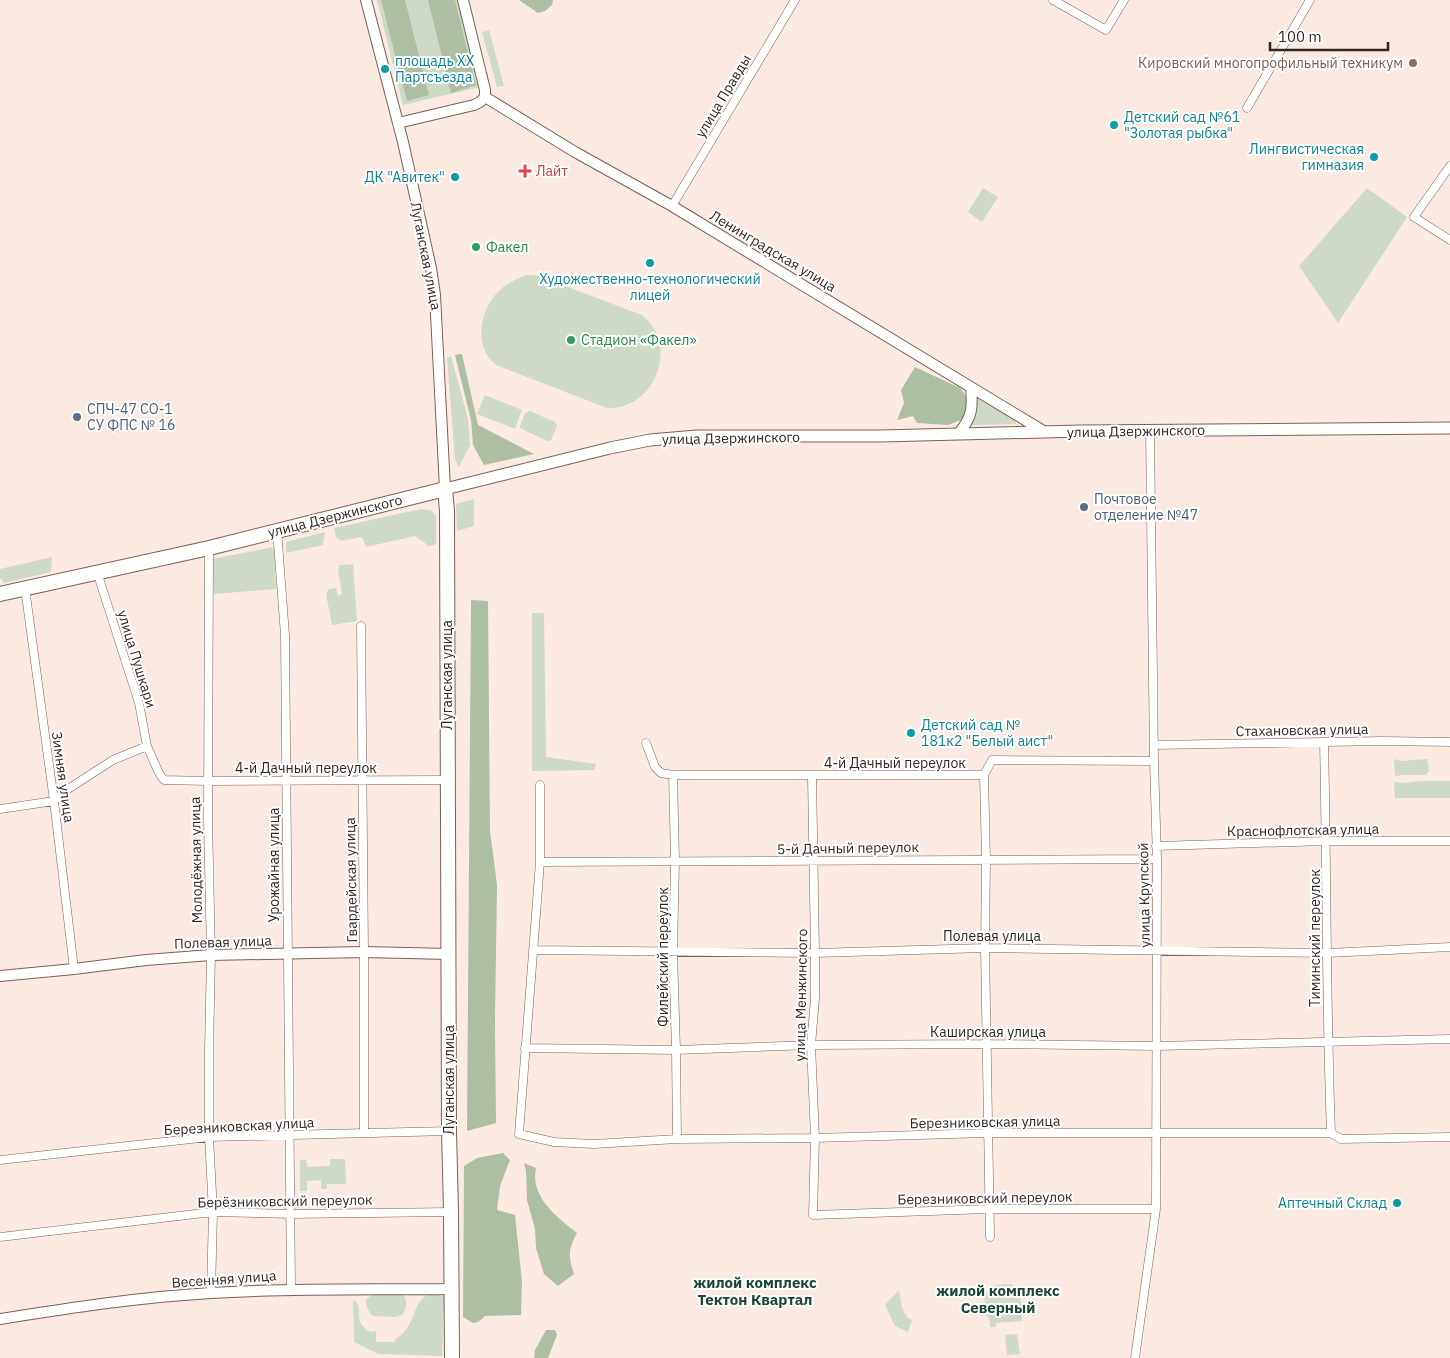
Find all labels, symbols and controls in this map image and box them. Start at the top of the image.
scale bar [1270,20,1388,52]
text: 100 m [1278,27,1322,46]
street label: улица Правды [691,51,755,141]
place label: площадь XX Партсъезда [395,52,475,86]
place label: Кировский многопрофильный техникум [1138,54,1403,72]
marker: Кировский многопрофильный техникум [1407,57,1419,69]
marker: площадь XX Партсъезда [379,63,391,75]
place label: Детский сад №61 "Золотая рыбка" [1124,108,1240,142]
marker: Детский сад №61 "Золотая рыбка" [1108,119,1120,131]
place label: Лингвистическая гимназия [1249,140,1364,174]
marker: Лингвистическая гимназия [1368,151,1380,163]
place label: Лайт [536,162,568,180]
marker: Лайт [518,164,532,178]
place label: ДК "Авитек" [364,168,445,186]
marker: ДК "Авитек" [449,171,461,183]
street label: Луганская улица [407,200,445,312]
street label: Ленинградская улица [707,206,840,296]
place label: Факел [486,238,528,256]
marker: Факел [470,241,482,253]
marker: Художественно-технологический лицей [644,257,656,269]
place label: Художественно-технологический лицей [539,270,761,304]
place label: Стадион «Факел» [581,331,697,349]
marker: Стадион «Факел» [565,334,577,346]
place label: СПЧ-47 СО-1 СУ ФПС № 16 [87,400,175,434]
marker: СПЧ-47 СО-1 СУ ФПС № 16 [71,411,83,423]
street label: улица Дзержинского [1067,421,1205,441]
street label: улица Дзержинского [662,428,800,448]
place label: Почтовое отделение №47 [1094,490,1198,524]
street label: улица Дзержинского [266,491,404,541]
marker: Почтовое отделение №47 [1078,501,1090,513]
street label: улица Пушкари [114,608,160,710]
street label: Луганская улица [438,620,456,730]
place label: Детский сад № 181к2 "Белый аист" [921,716,1053,750]
street label: Стахановская улица [1235,720,1369,740]
marker: Детский сад № 181к2 "Белый аист" [905,727,917,739]
street label: Зимняя улица [48,730,78,824]
street label: 4-й Дачный переулок [824,754,966,772]
street label: 4-й Дачный переулок [235,759,377,777]
street label: Молодёжная улица [186,796,206,924]
street label: Урожайная улица [265,807,283,923]
street label: Гвардейская улица [341,817,361,943]
street label: Краснофлотская улица [1227,820,1380,840]
street label: 5-й Дачный переулок [777,838,919,858]
street label: улица Крупской [1134,842,1154,948]
street label: Тиминский переулок [1306,869,1324,1007]
street label: Филейский переулок [654,887,672,1027]
street label: Полевая улица [943,927,1041,945]
street label: улица Менжинского [791,928,811,1061]
street label: Полевая улица [174,931,273,953]
street label: Каширская улица [930,1023,1046,1041]
street label: Луганская улица [440,1025,458,1135]
street label: Березниковская улица [910,1112,1061,1132]
street label: Березниковская улица [163,1113,315,1139]
street label: Березниковский переулок [897,1187,1073,1209]
street label: Берёзниковский переулок [197,1190,373,1212]
place label: Аптечный Склад [1278,1194,1387,1212]
marker: Аптечный Склад [1391,1197,1403,1209]
street label: Весенняя улица [171,1266,278,1292]
district label: жилой комплекс Тектон Квартал [693,1273,817,1309]
district label: жилой комплекс Северный [936,1281,1060,1317]

